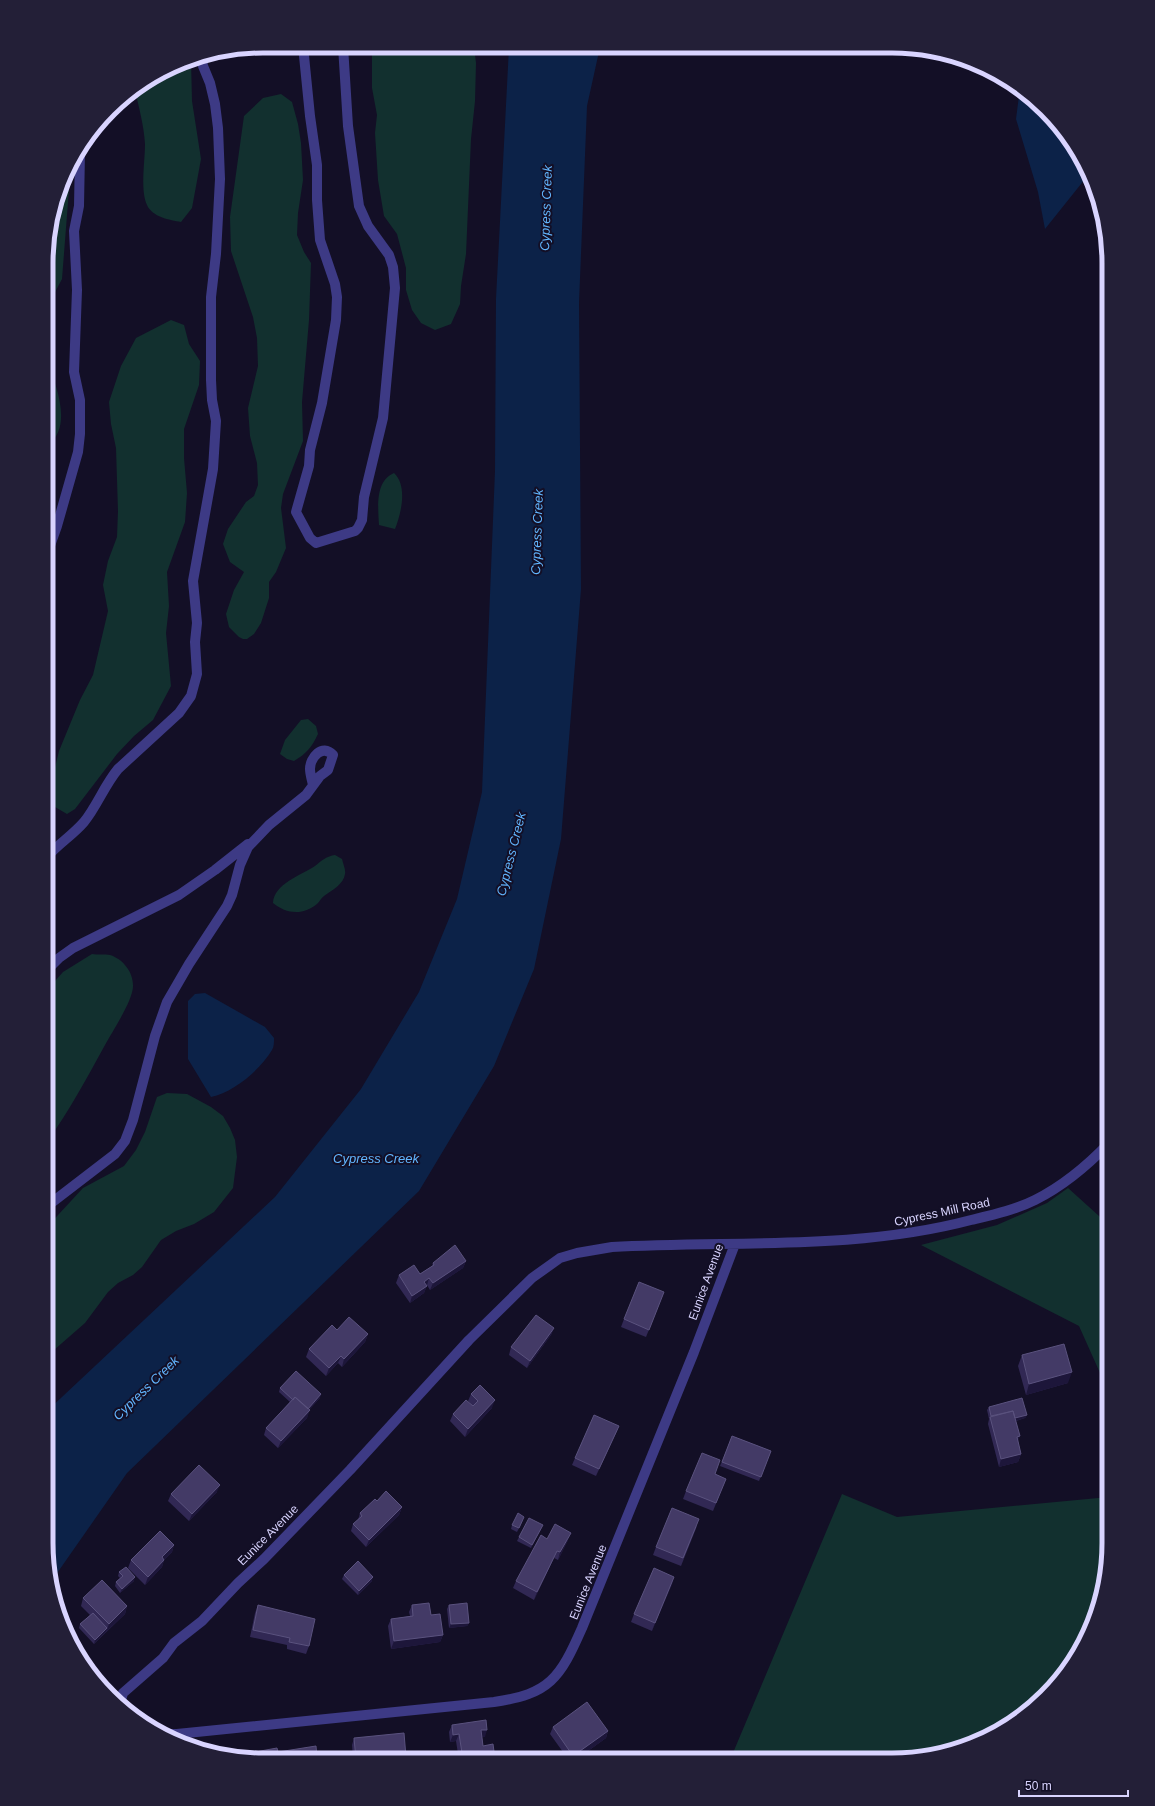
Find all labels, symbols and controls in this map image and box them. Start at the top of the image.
water label: Cypress Creek [537,163,555,251]
water label: Cypress Creek [528,487,546,575]
water label: Cypress Creek [493,809,529,898]
water label: Cypress Creek [333,1151,420,1166]
street label: Cypress Mill Road [893,1195,991,1229]
street label: Eunice Avenue [686,1242,726,1322]
water label: Cypress Creek [110,1352,183,1423]
street label: Eunice Avenue [235,1502,301,1568]
street label: Eunice Avenue [567,1542,610,1622]
scale bar [1019,1772,1128,1798]
text: 50 m [1025,1779,1052,1793]

